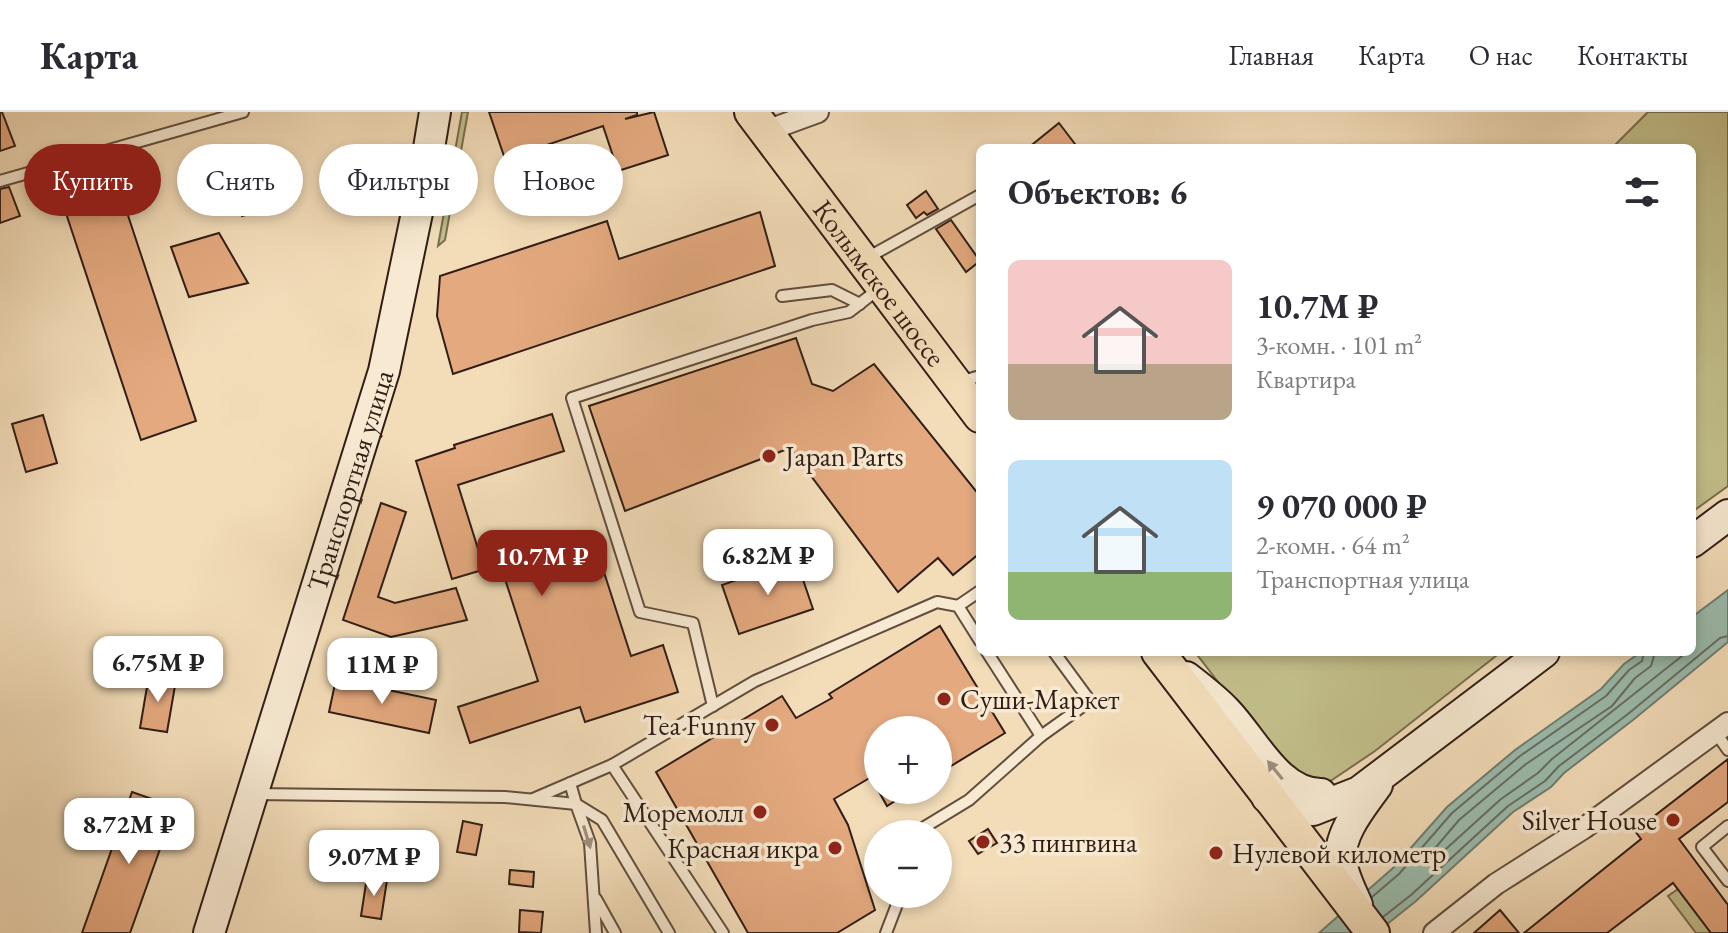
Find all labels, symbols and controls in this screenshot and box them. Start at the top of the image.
text: Карта [40,31,138,80]
text: Главная [1229,37,1314,73]
text: Карта [1358,37,1425,73]
text: О нас [1469,37,1533,73]
text: Контакты [1577,37,1688,73]
chip: Купить [24,144,161,216]
chip: Снять [177,144,303,216]
chip: Фильтры [319,144,478,216]
chip: Новое [494,144,623,216]
text: Объектов: 6 [1008,170,1187,214]
icon: filters [1620,170,1664,214]
street label: Колымское шоссе [805,193,954,373]
text: 10.7M ₽ [1256,284,1379,328]
icon: home [1072,292,1168,388]
text: 3-комн. · 101 m² [1256,328,1422,362]
text: Квартира [1256,362,1356,396]
street label: Транспортная улица [299,364,402,596]
place label: Japan Parts [783,438,904,474]
marker: Japan Parts [760,447,778,465]
text: 9 070 000 ₽ [1256,484,1427,528]
icon: home [1072,492,1168,588]
text: 2-комн. · 64 m² [1256,528,1410,562]
pin: 6.82M ₽ [694,529,842,597]
pin: 10.7M ₽ [468,530,616,598]
text: 6.82M ₽ [721,538,815,572]
text: 10.7M ₽ [495,539,589,573]
text: Транспортная улица [1256,562,1469,596]
pin: 6.75M ₽ [84,636,232,704]
pin: 11M ₽ [326,638,438,706]
text: 6.75M ₽ [111,645,205,679]
text: 11M ₽ [345,647,419,681]
place label: Суши-Маркет [960,681,1120,717]
marker: Суши-Маркет [935,690,953,708]
place label: Tea Funny [643,707,757,743]
marker: Tea Funny [763,716,781,734]
map controls [864,716,952,908]
button: + [864,716,952,804]
one-way arrow [1267,760,1284,781]
place label: Моремолл [622,794,744,830]
pin: 8.72M ₽ [55,798,203,866]
place label: Silver House [1522,802,1657,838]
marker: Моремолл [751,803,769,821]
text: 8.72M ₽ [82,807,176,841]
marker: Silver House [1664,811,1682,829]
button: − [864,820,952,908]
place label: 33 пингвина [999,824,1138,860]
one-way arrow [581,825,594,849]
pin: 9.07M ₽ [300,830,448,898]
place label: Красная икра [667,830,820,866]
marker: 33 пингвина [974,833,992,851]
place label: Нулевой километр [1232,835,1446,871]
text: 9.07M ₽ [327,839,421,873]
marker: Красная икра [826,839,844,857]
marker: Нулевой километр [1207,844,1225,862]

